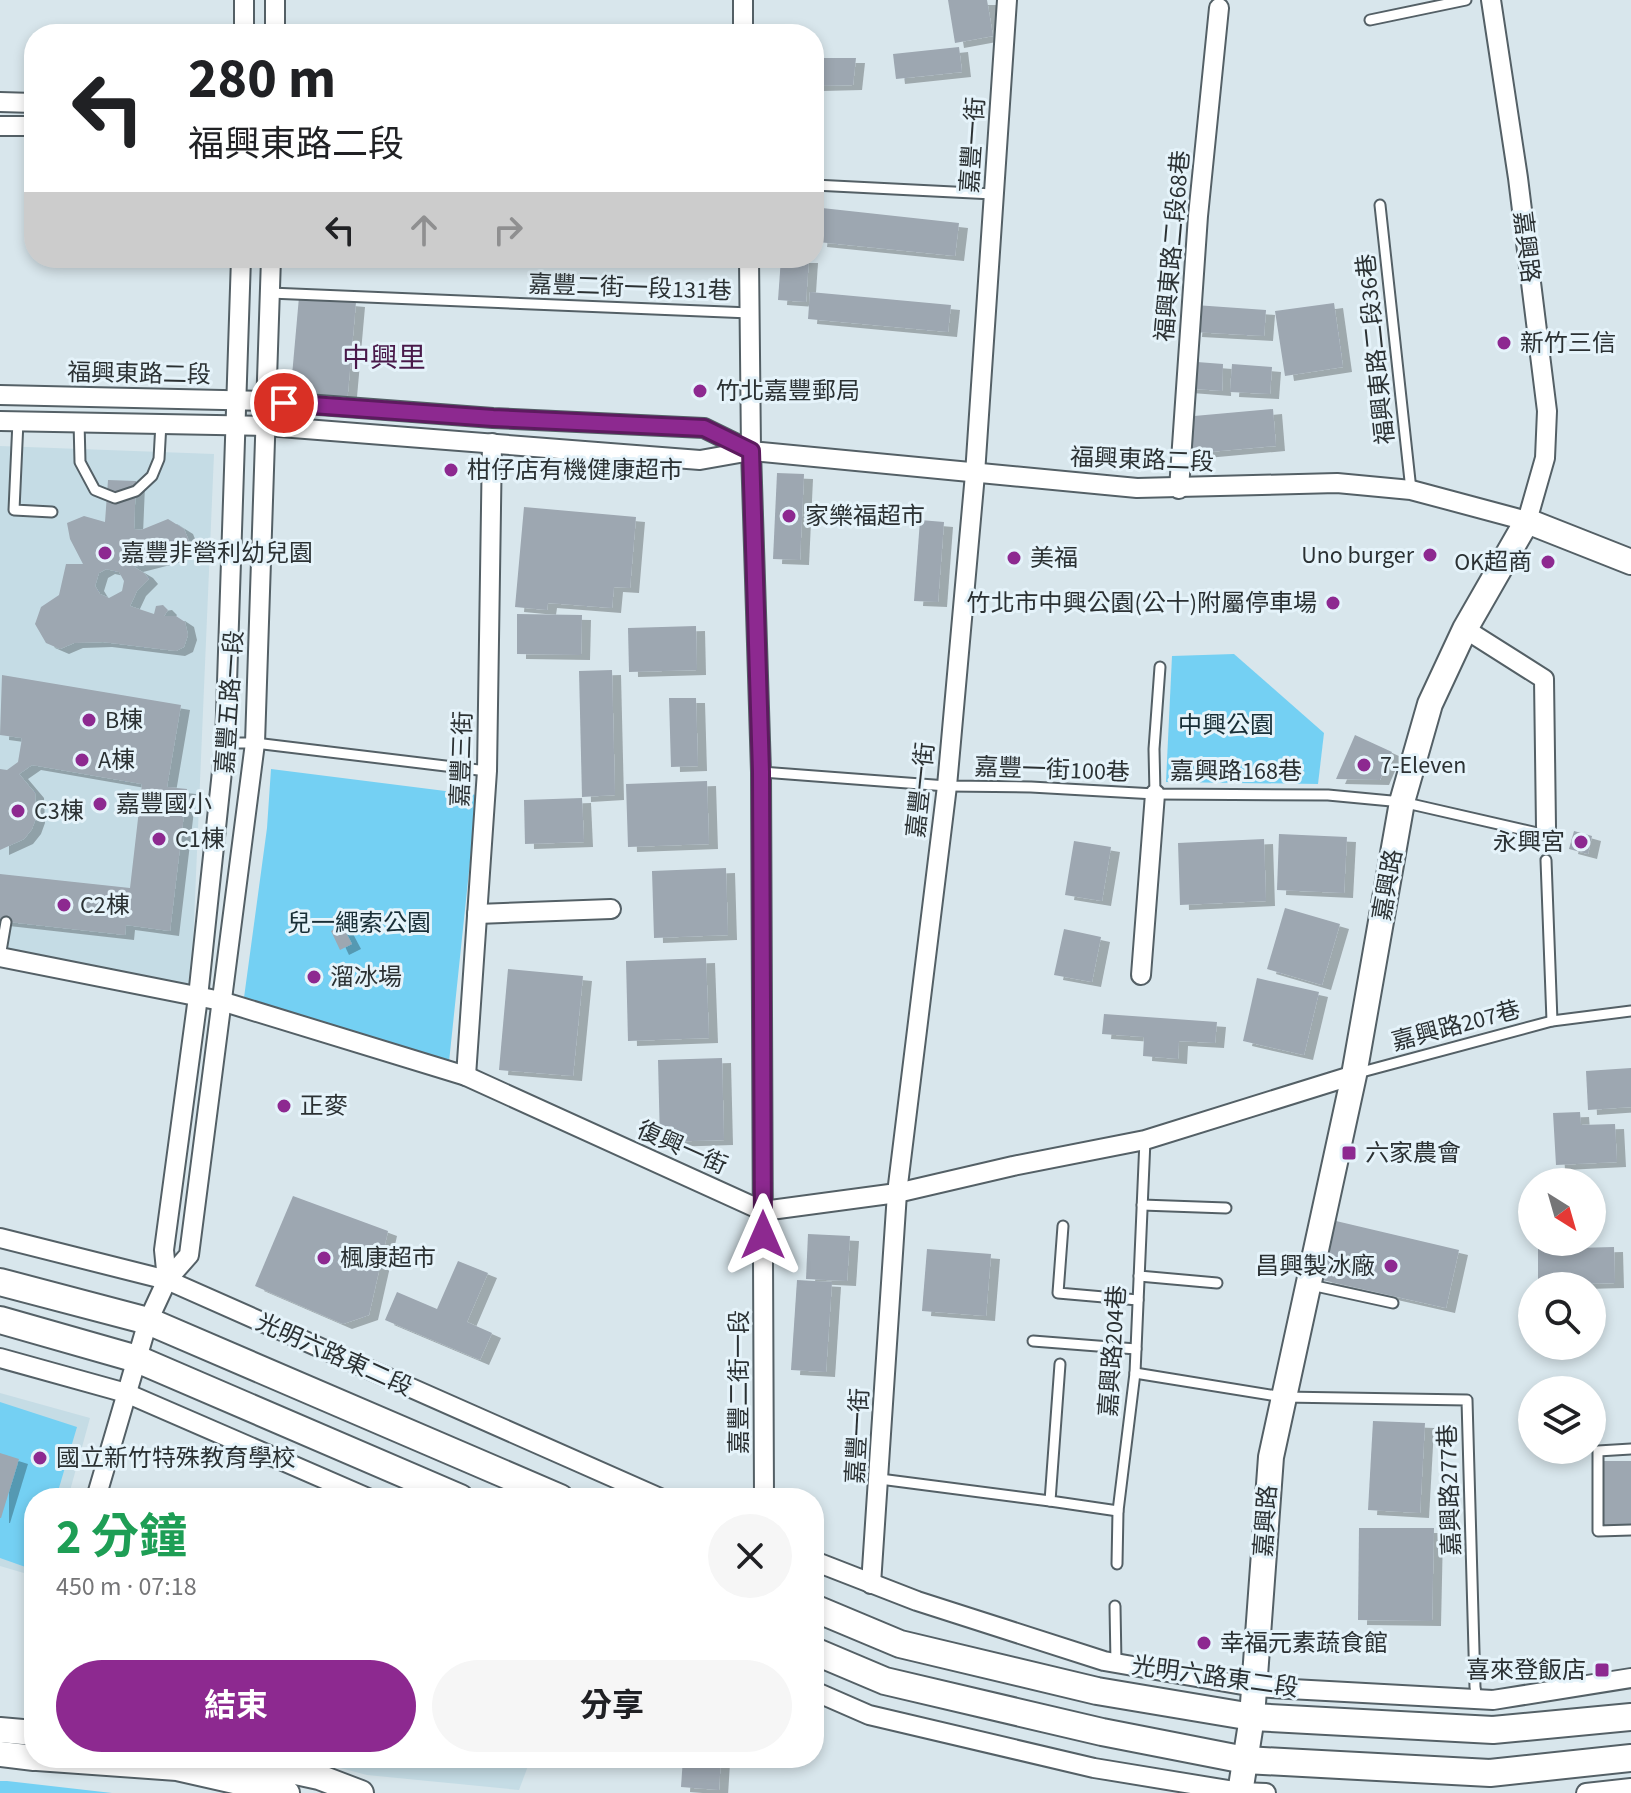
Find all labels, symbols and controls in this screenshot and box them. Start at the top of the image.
text: 280 m [188,40,336,119]
icon: left [56,56,160,160]
street label: 嘉豐一街 [952,96,994,194]
text: 福興東路二段 [188,119,404,170]
street label: 福興東路二段68巷 [1147,149,1199,343]
icon: left [318,208,362,252]
icon: ahead [402,208,446,252]
icon: right [486,208,530,252]
street label: 嘉興路 [1504,209,1548,285]
street label: 福興東路二段36巷 [1349,252,1403,446]
street label: 嘉豐二街一段131巷 [528,267,732,309]
place label: 新竹三信 [1520,326,1616,361]
marker: 新竹三信 [1495,334,1513,352]
district label: 中興里 [342,338,426,378]
street label: 福興東路二段 [67,355,211,393]
pin [250,369,318,437]
place label: 竹北嘉豐郵局 [716,374,860,409]
icon: arrive [262,381,306,425]
marker: 竹北嘉豐郵局 [691,382,709,400]
street label: 福興東路二段 [1069,440,1215,480]
place label: 柑仔店有機健康超市 [467,453,683,488]
marker: 柑仔店有機健康超市 [442,461,460,479]
place label: 家樂福超市 [805,499,925,534]
marker: 家樂福超市 [780,507,798,525]
place label: 嘉豐非營利幼兒園 [121,536,313,571]
place label: Uno burger [1301,538,1415,573]
place label: 美福 [1030,541,1078,576]
marker: 嘉豐非營利幼兒園 [96,544,114,562]
place label: OK超商 [1454,545,1532,580]
marker: Uno burger [1421,546,1439,564]
marker: 美福 [1005,549,1023,567]
marker: OK超商 [1539,553,1557,571]
place label: 竹北市中興公園(公十)附屬停車場 [966,586,1317,621]
marker: 竹北市中興公園(公十)附屬停車場 [1324,594,1342,612]
street label: 嘉豐五路一段 [208,629,252,775]
place label: B棟 [105,703,143,738]
park label: 中興公園 [1178,708,1274,743]
street label: 嘉豐三街 [443,710,481,808]
marker: B棟 [80,711,98,729]
street label: 嘉豐一街 [899,740,943,840]
place label: A棟 [98,743,135,778]
place label: 7-Eleven [1380,748,1466,783]
street label: 嘉豐一街100巷 [974,750,1130,790]
marker: A棟 [73,751,91,769]
street label: 嘉興路168巷 [1170,754,1302,789]
marker: 7-Eleven [1355,756,1373,774]
place label: 嘉豐國小 [116,787,212,822]
place label: C3棟 [34,794,84,829]
marker: 嘉豐國小 [91,795,109,813]
marker: C3棟 [9,802,27,820]
place label: C1棟 [175,822,225,857]
place label: 永興宮 [1493,825,1565,860]
marker: C1棟 [150,830,168,848]
marker: 永興宮 [1572,833,1590,851]
street label: 嘉興路 [1365,847,1411,923]
place label: C2棟 [80,888,130,923]
marker: C2棟 [55,896,73,914]
park label: 兒一繩索公園 [287,906,431,941]
place label: 溜冰場 [330,960,402,995]
marker: 溜冰場 [305,968,323,986]
street label: 嘉興路207巷 [1388,992,1524,1060]
place label: 正麥 [300,1089,348,1124]
marker: 正麥 [275,1097,293,1115]
street label: 復興一街 [631,1112,733,1184]
place label: 六家農會 [1365,1136,1461,1171]
marker: 六家農會 [1340,1144,1358,1162]
north arrow [1518,1168,1606,1256]
map controls [1518,1168,1606,1464]
position arrow [721,1193,805,1277]
place label: 楓康超市 [340,1241,436,1276]
marker: 楓康超市 [315,1249,333,1267]
place label: 昌興製冰廠 [1255,1249,1375,1284]
marker: 昌興製冰廠 [1382,1257,1400,1275]
button: search [1518,1272,1606,1360]
street label: 嘉興路204巷 [1091,1284,1135,1418]
street label: 光明六路東二段 [250,1305,418,1405]
street label: 嘉豐二街一段 [722,1310,757,1454]
button: layers [1518,1376,1606,1464]
street label: 嘉豐一街 [838,1387,878,1485]
street label: 嘉興路277巷 [1430,1424,1470,1556]
place label: 國立新竹特殊教育學校 [56,1441,296,1476]
marker: 國立新竹特殊教育學校 [31,1449,49,1467]
street label: 嘉興路 [1246,1484,1286,1558]
text: 2 分鐘 [56,1504,187,1572]
button: close [708,1514,792,1598]
text: 450 m · 07:18 [56,1568,197,1605]
place label: 幸福元素蔬食館 [1220,1626,1388,1661]
marker: 幸福元素蔬食館 [1195,1634,1213,1652]
street label: 光明六路東二段 [1129,1648,1301,1706]
place label: 喜來登飯店 [1466,1653,1586,1688]
button: 結束 [56,1660,416,1752]
button: 分享 [432,1660,792,1752]
marker: 喜來登飯店 [1593,1661,1611,1679]

